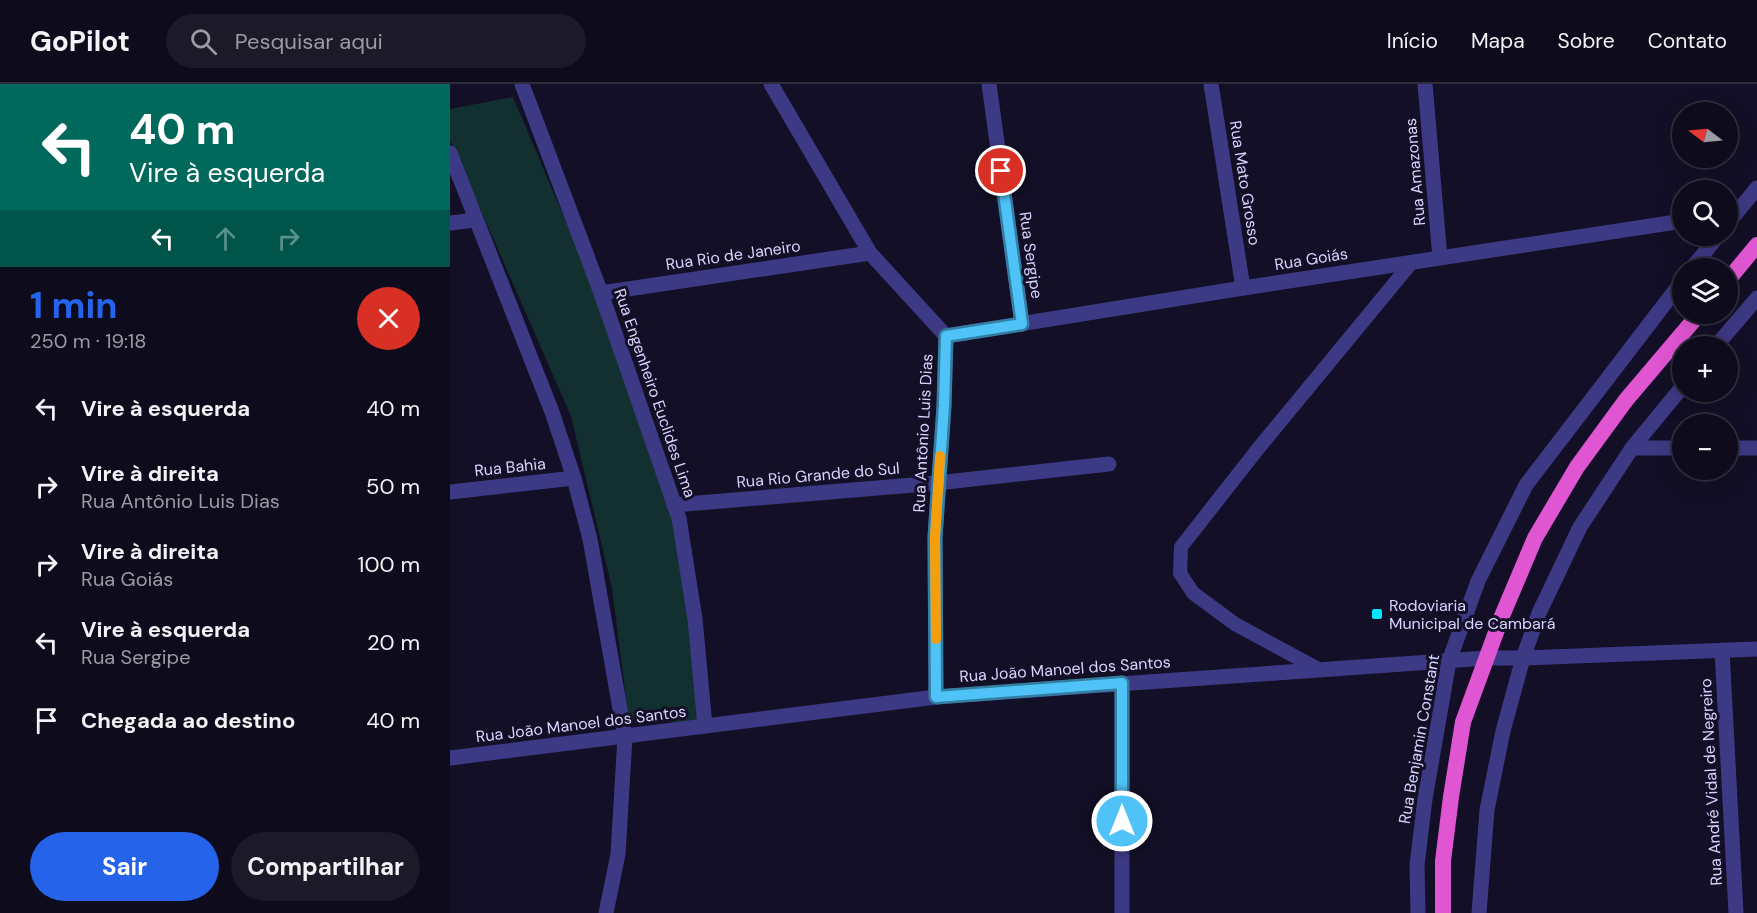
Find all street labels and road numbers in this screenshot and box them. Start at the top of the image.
street label: Rua Amazonas [1400,117,1430,227]
street label: Rua Mato Grosso [1225,119,1265,247]
street label: Rua Sergipe [1015,210,1047,300]
street label: Rua Rio de Janeiro [664,235,802,275]
street label: Rua Goiás [1273,243,1349,275]
street label: Rua Engenheiro Euclides Lima [609,286,701,500]
street label: Rua Antônio Luis Dias [908,353,938,513]
street label: Rua Bahia [473,453,547,481]
street label: Rua Rio Grande do Sul [735,457,901,493]
street label: Rua João Manoel dos Santos [959,651,1171,687]
street label: Rua Benjamin Constant [1394,653,1444,825]
street label: Rua André Vidal de Negreiro [1695,678,1727,886]
street label: Rua João Manoel dos Santos [475,701,687,747]

